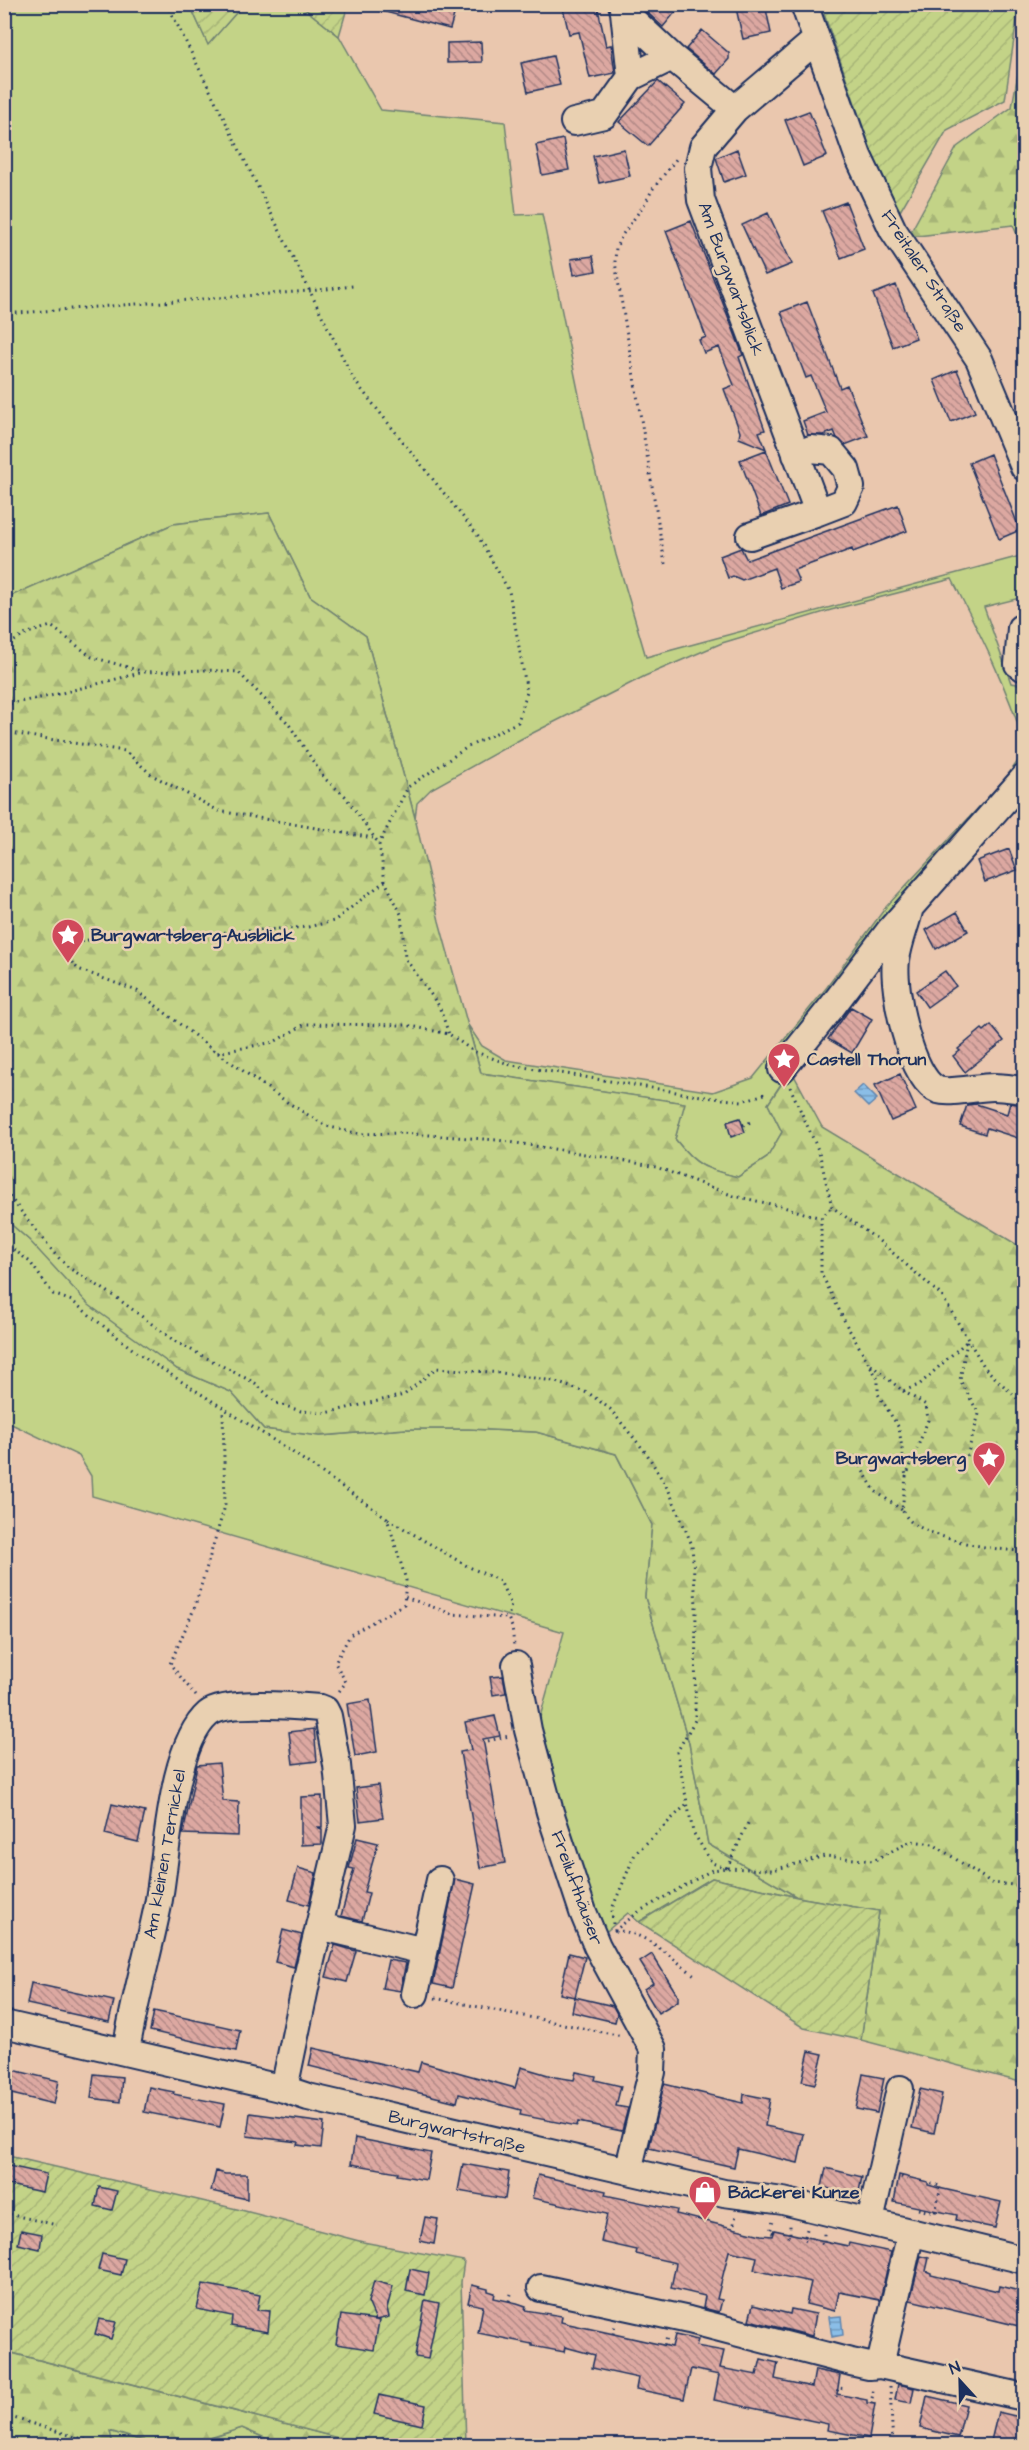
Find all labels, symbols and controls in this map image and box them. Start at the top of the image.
street label: Am Burgwartsblick [691,199,770,360]
street label: Freitaler Straße [875,205,973,337]
place icon: Burgwartsberg-Ausblick [50,917,86,964]
place label: Burgwartsberg-Ausblick [91,923,296,949]
place icon: Castell Thorun [766,1041,802,1088]
place label: Castell Thorun [807,1047,926,1072]
place icon: Burgwartsberg [971,1440,1007,1487]
place label: Burgwartsberg [836,1446,967,1472]
street label: Am kleinen Ternickel [138,1767,192,1941]
street label: Freilufthäuser [545,1827,609,1949]
street label: Burgwartstraße [386,2104,528,2161]
shop icon: Bäckerei Kunze [687,2174,723,2221]
place label: Bäckerei Kunze [728,2180,860,2205]
north arrow [930,2351,990,2411]
text: N [946,2356,964,2380]

